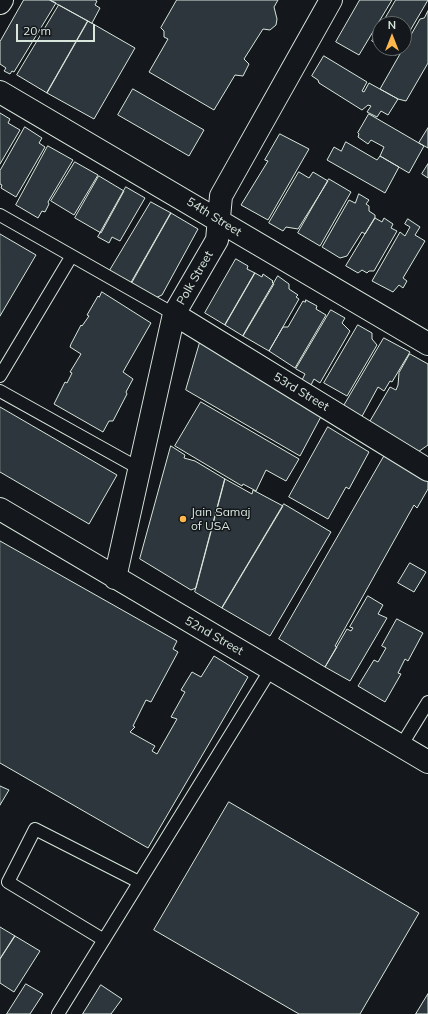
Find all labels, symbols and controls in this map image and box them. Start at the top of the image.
scale bar [18,16,97,42]
north arrow [372,16,412,56]
text: N [388,18,396,32]
text: 20 m [23,23,51,38]
street label: 54th Street [184,194,244,240]
street label: Polk Street [174,249,216,307]
street label: 53rd Street [271,370,331,414]
place label: Jain Samaj of USA [191,505,250,533]
marker: Jain Samaj of USA [178,514,188,524]
street label: 52nd Street [182,614,246,658]

